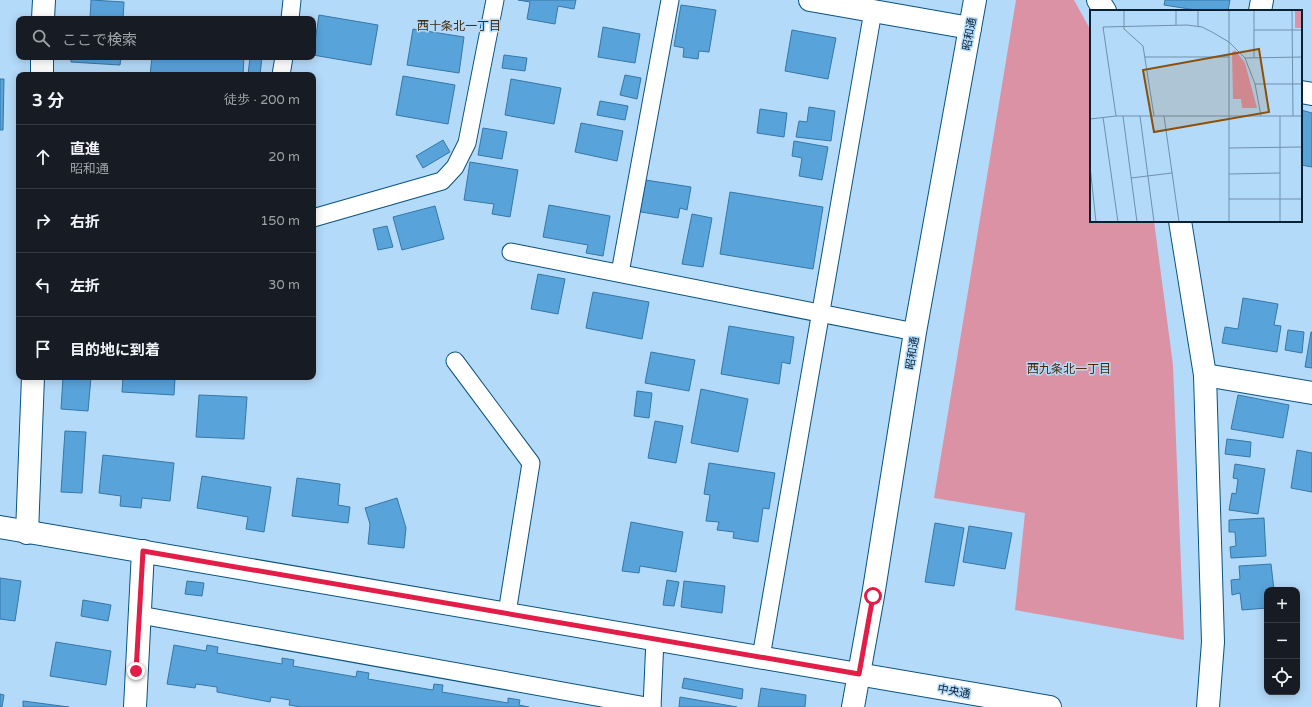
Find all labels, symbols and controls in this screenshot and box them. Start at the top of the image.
inset map [1090,10,1302,222]
search box [16,16,316,60]
street label: 昭和通 [960,17,979,51]
district label: 西十条北一丁目 [417,19,501,33]
icon: search [30,27,52,49]
text: ここで検索 [62,31,137,49]
text: 3 分 [32,90,64,111]
text: 徒歩 · 200 m [224,92,300,108]
text: 直進 [70,140,100,158]
icon: ahead [32,146,54,168]
text: 20 m [268,149,300,165]
text: 昭和通 [70,161,109,177]
icon: right [32,210,54,232]
text: 右折 [70,213,100,231]
text: 150 m [260,213,300,229]
icon: left [32,274,54,296]
text: 左折 [70,277,100,295]
text: 30 m [268,277,300,293]
street label: 昭和通 [903,336,921,370]
icon: arrive [32,338,54,360]
text: 目的地に到着 [70,341,160,359]
district label: 西九条北一丁目 [1027,362,1111,376]
route start [864,587,882,605]
map controls [1264,587,1300,695]
button: + [1264,587,1300,623]
button: − [1264,623,1300,659]
button: locate [1264,659,1300,695]
route end [127,662,145,680]
street label: 中央通 [937,682,971,701]

